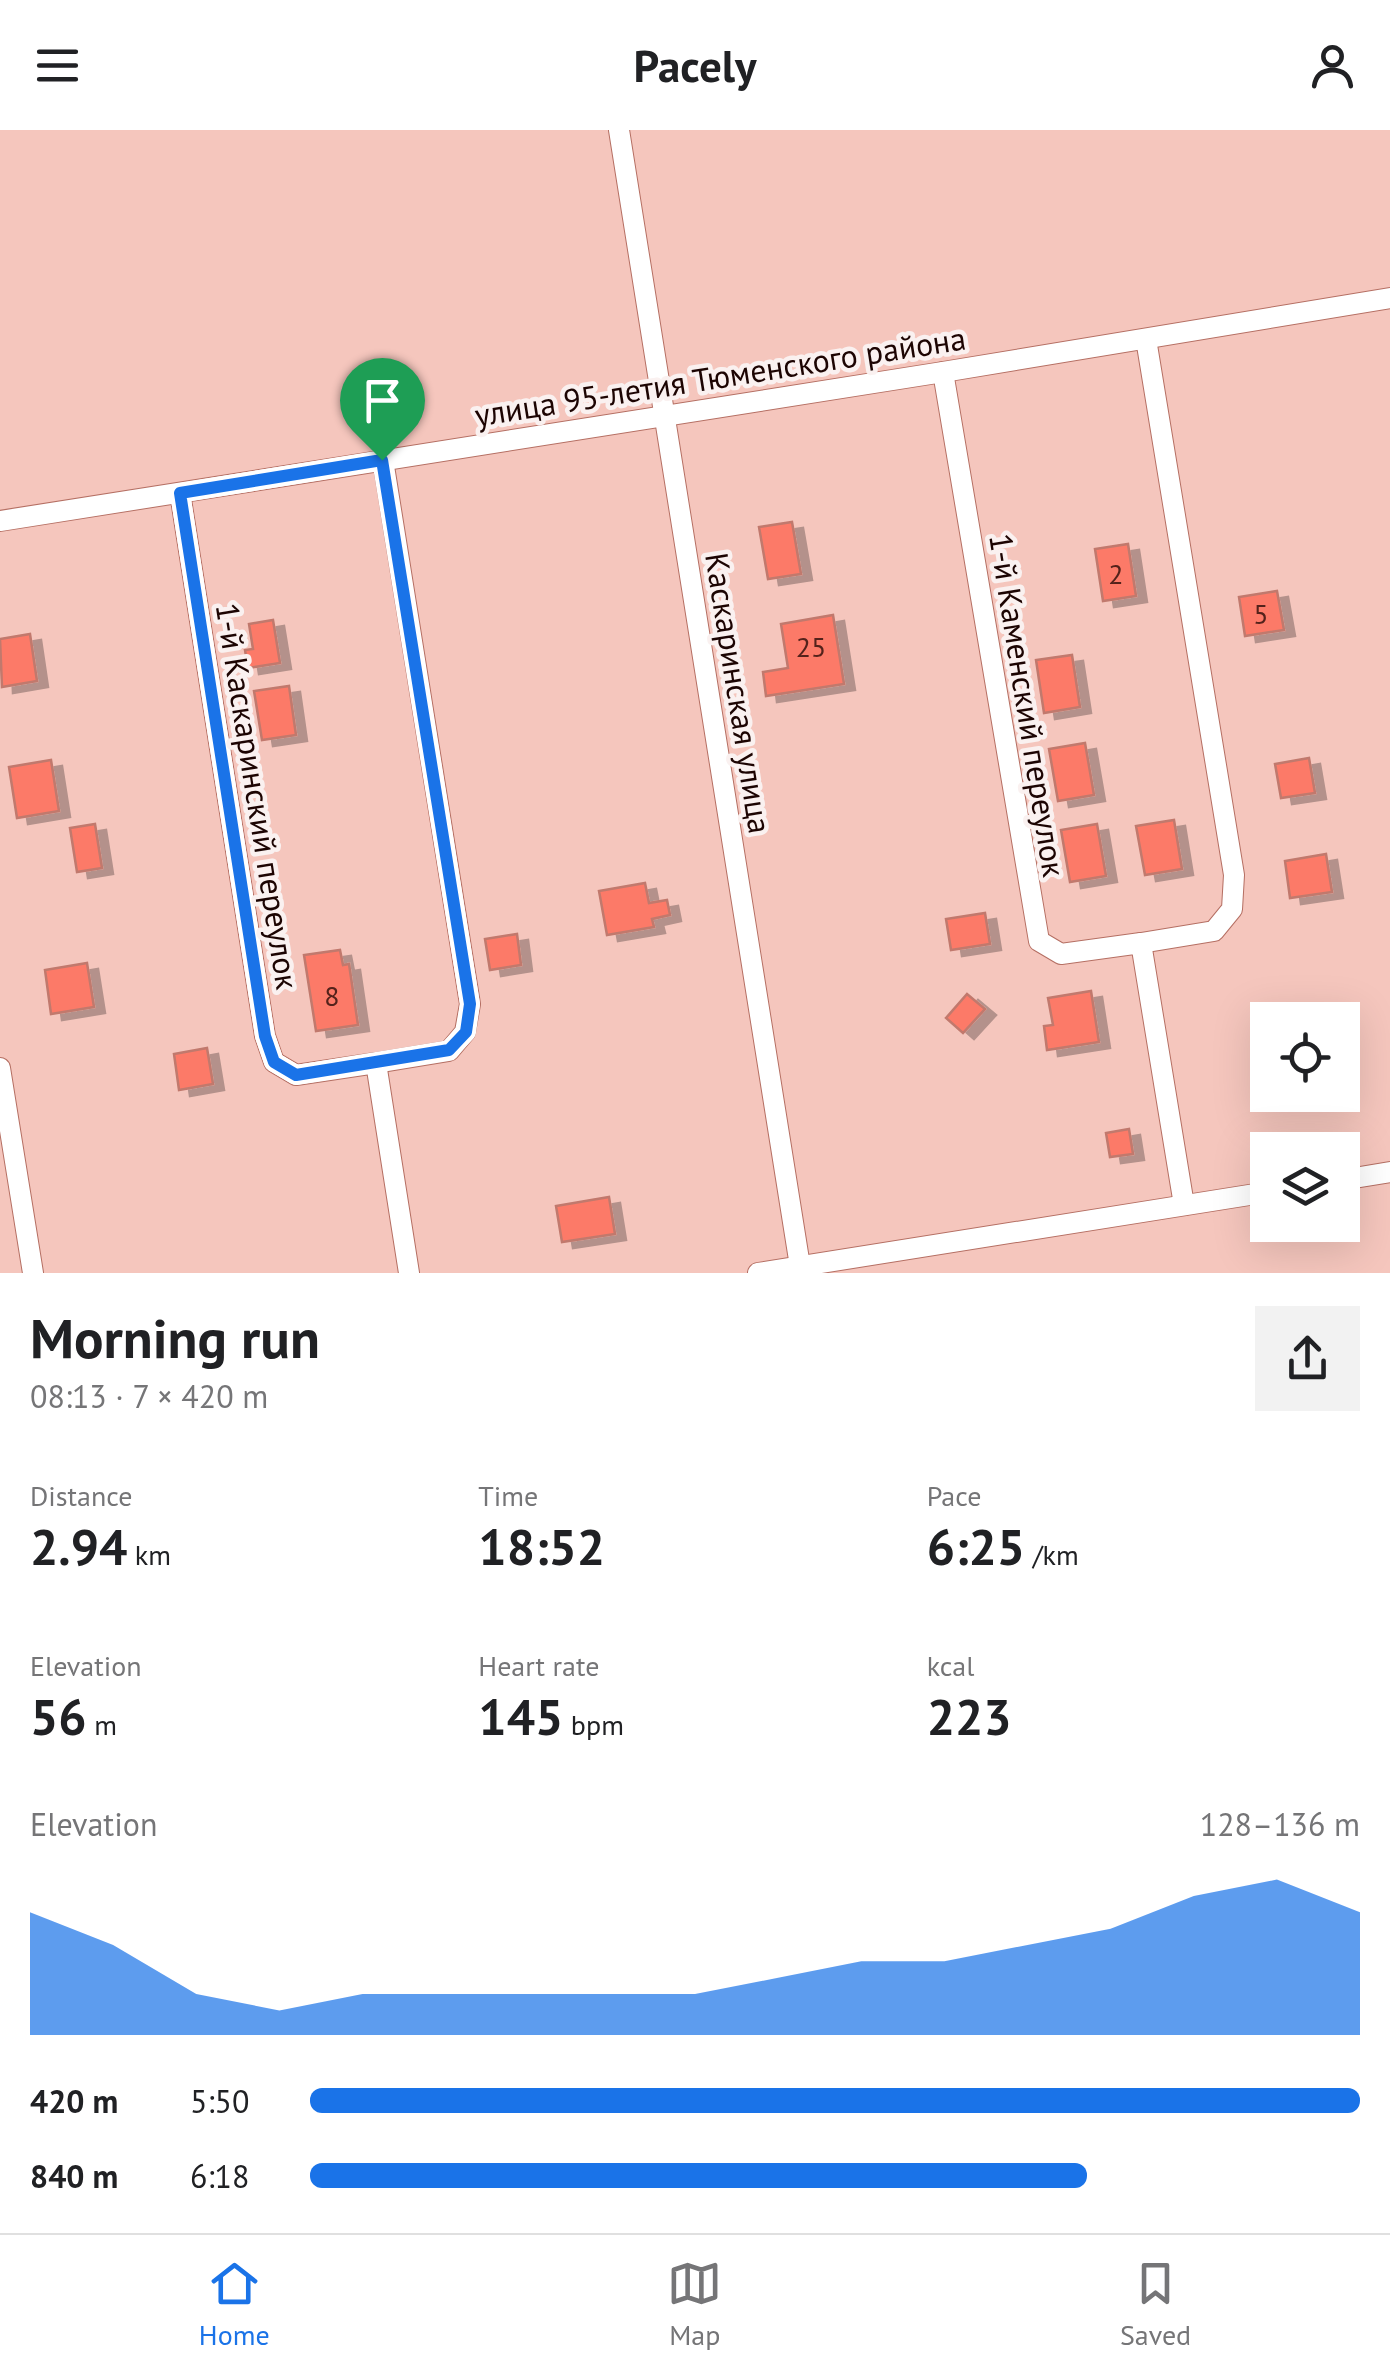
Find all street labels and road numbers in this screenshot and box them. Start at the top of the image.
street label: улица 95-летия Тюменского района [472,316,968,436]
street label: 1-й Каменский переулок [980,530,1076,880]
street label: Каскаринская улица [696,550,782,836]
street label: 1-й Каскаринский переулок [207,600,309,993]

